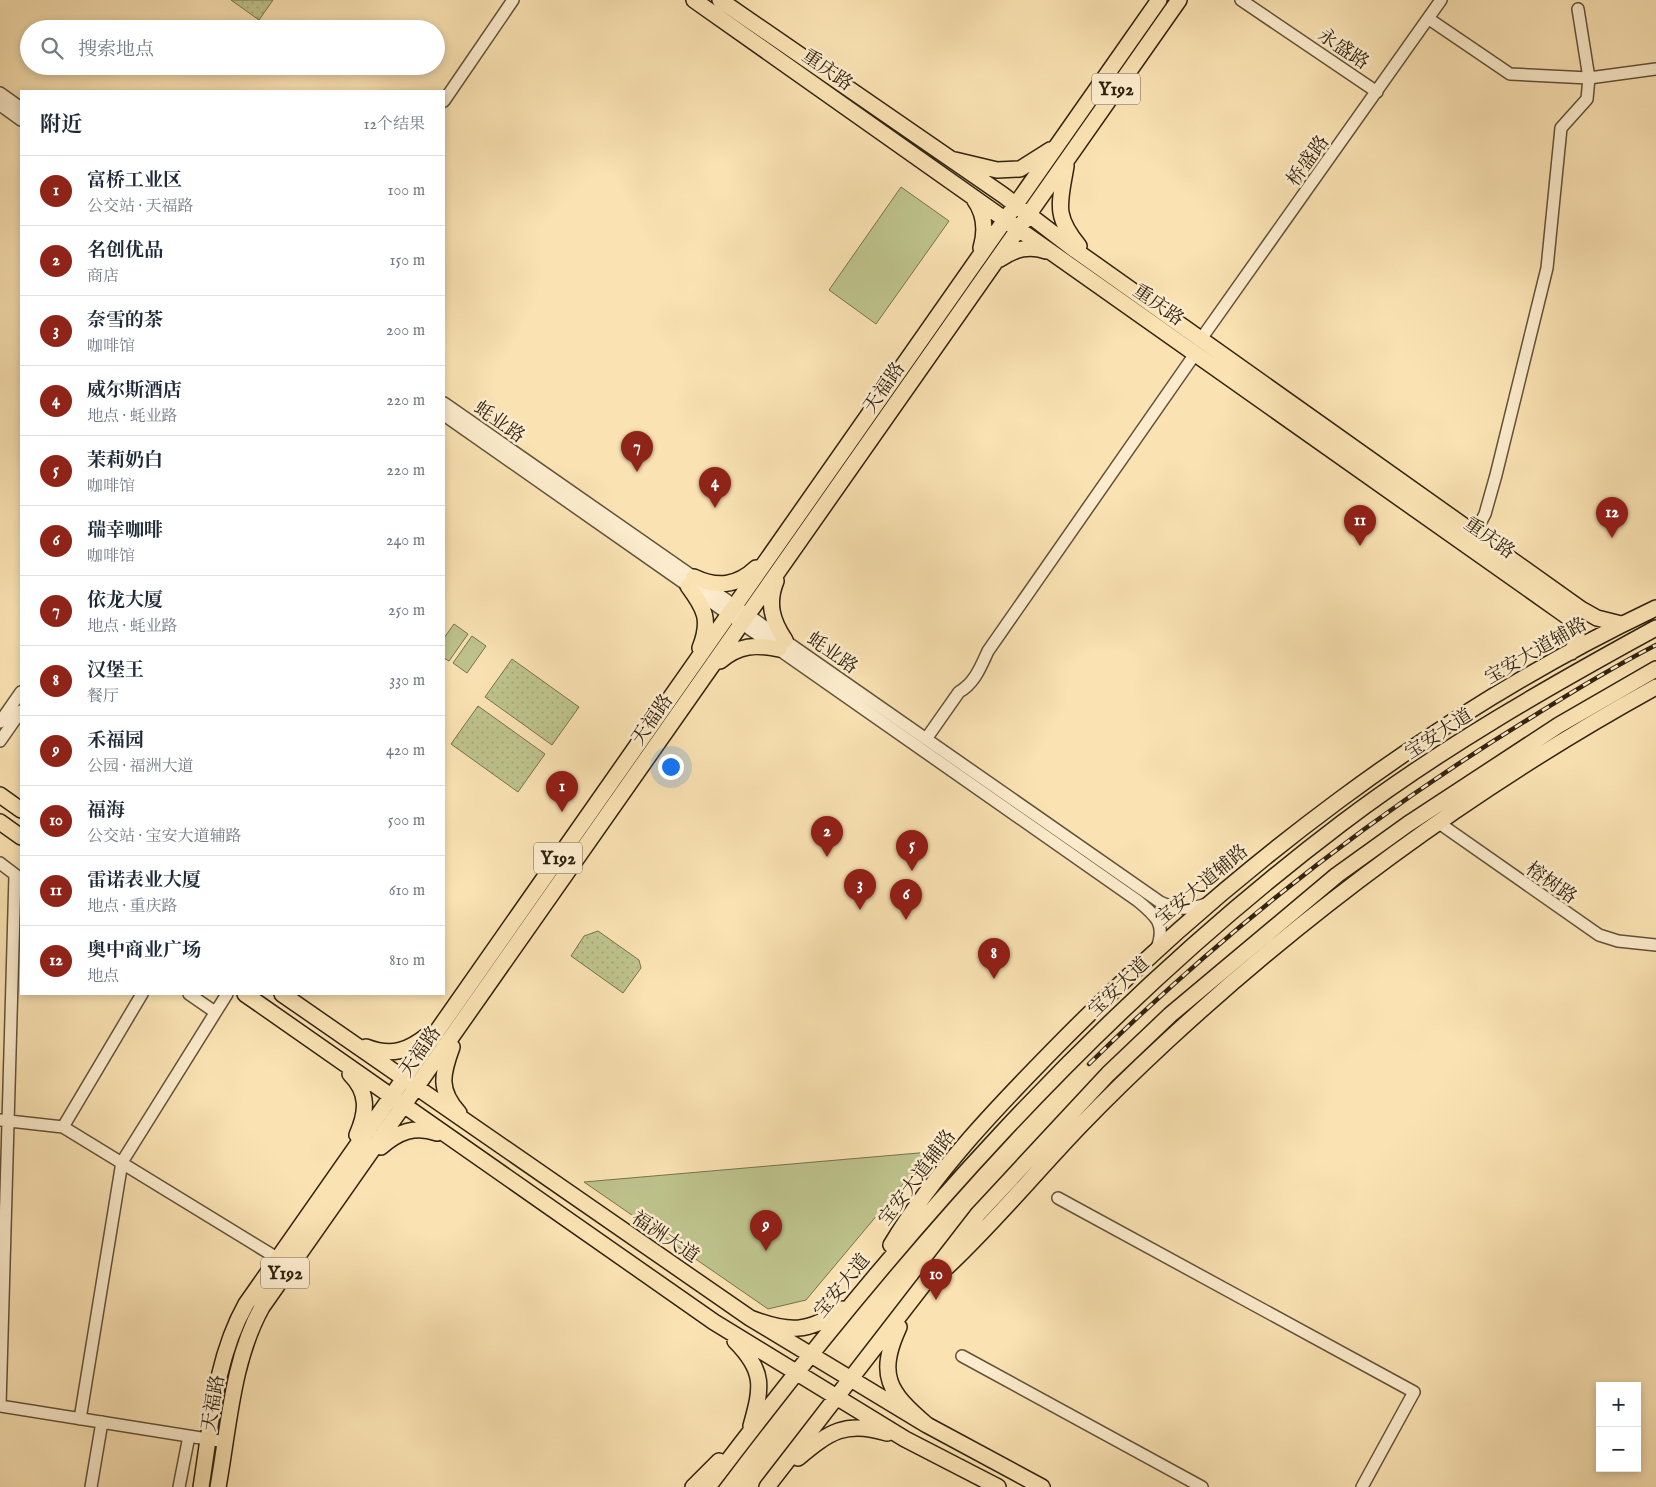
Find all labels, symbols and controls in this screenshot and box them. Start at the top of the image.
search box [20,20,445,75]
street label: 永盛路 [1313,24,1373,76]
icon: search [38,34,66,62]
text: 搜索地点 [78,38,154,62]
street label: 重庆路 [797,44,857,97]
road number: Y192 [1092,74,1140,105]
text: 附近 [40,112,82,139]
text: 12个结果 [364,115,425,135]
street label: 桥盛路 [1282,131,1335,191]
text: 富桥工业区 [87,169,182,193]
text: 1 [53,181,59,201]
text: 100 m [388,181,425,201]
text: 公交站 · 天福路 [87,197,194,217]
text: 名创优品 [87,239,163,263]
text: 2 [52,251,60,271]
text: 150 m [390,251,425,271]
text: 商店 [87,267,119,287]
street label: 重庆路 [1128,279,1188,332]
text: 奈雪的茶 [87,309,163,333]
text: 3 [53,321,59,341]
text: 200 m [386,321,425,341]
text: 咖啡馆 [87,337,135,357]
street label: 天福路 [858,358,911,418]
text: 威尔斯酒店 [87,379,182,403]
text: 4 [52,391,60,411]
text: 220 m [386,391,425,411]
street label: 蚝业路 [469,396,529,449]
text: 地点 · 蚝业路 [87,407,178,427]
pin: 7 [621,431,653,472]
text: 茉莉奶白 [87,449,163,473]
text: 5 [53,461,59,481]
text: 220 m [386,461,425,481]
pin: 4 [699,467,731,508]
text: 咖啡馆 [87,477,135,497]
pin: 12 [1596,497,1628,538]
pin: 11 [1344,505,1376,546]
street label: 重庆路 [1459,512,1519,565]
text: 瑞幸咖啡 [87,519,163,543]
text: 6 [53,531,59,551]
text: 240 m [386,531,425,551]
text: 咖啡馆 [87,547,135,567]
text: 依龙大厦 [87,589,163,613]
text: 7 [52,601,60,621]
text: 250 m [388,601,425,621]
street label: 宝安大道辅路 [1481,613,1591,691]
text: 地点 · 蚝业路 [87,617,178,637]
street label: 蚝业路 [802,627,862,680]
text: 汉堡王 [87,659,144,683]
text: 8 [53,671,59,691]
text: 330 m [389,671,425,691]
text: 餐厅 [87,687,119,707]
street label: 天福路 [626,690,679,750]
street label: 宝安大道 [1401,704,1478,765]
text: 禾福园 [87,729,144,753]
text: 9 [53,741,59,761]
text: 420 m [386,741,425,761]
your location [658,754,684,780]
text: 公园 · 福洲大道 [87,757,194,777]
pin: 1 [546,771,578,812]
text: 福海 [87,799,125,823]
text: 10 [49,811,63,831]
text: 500 m [388,811,425,831]
pin: 2 [811,816,843,857]
text: 公交站 · 宝安大道辅路 [87,827,242,847]
pin: 5 [896,830,928,871]
street label: 宝安大道辅路 [1151,840,1254,931]
road number: Y192 [534,842,582,874]
street label: 榕树路 [1521,857,1581,910]
text: 雷诺表业大厦 [87,869,201,893]
pin: 3 [844,869,876,910]
pin: 6 [890,879,922,920]
text: 11 [50,881,62,901]
text: 610 m [389,881,425,901]
text: 地点 · 重庆路 [87,897,178,917]
pin: 8 [978,938,1010,979]
text: 奥中商业广场 [87,939,201,963]
text: 12 [49,951,63,971]
text: 810 m [389,951,425,971]
street label: 宝安大道 [1084,952,1155,1022]
text: 地点 [87,967,119,987]
street label: 天福路 [394,1022,447,1082]
street label: 宝安大道辅路 [874,1125,961,1231]
street label: 福洲大道 [627,1206,703,1269]
pin: 9 [750,1210,782,1251]
street label: 宝安大道 [809,1249,876,1323]
road number: Y192 [261,1258,309,1288]
pin: 10 [920,1259,952,1300]
street label: 天福路 [197,1373,231,1434]
map controls [1596,1382,1641,1472]
button: + [1596,1382,1641,1427]
button: − [1596,1427,1641,1472]

